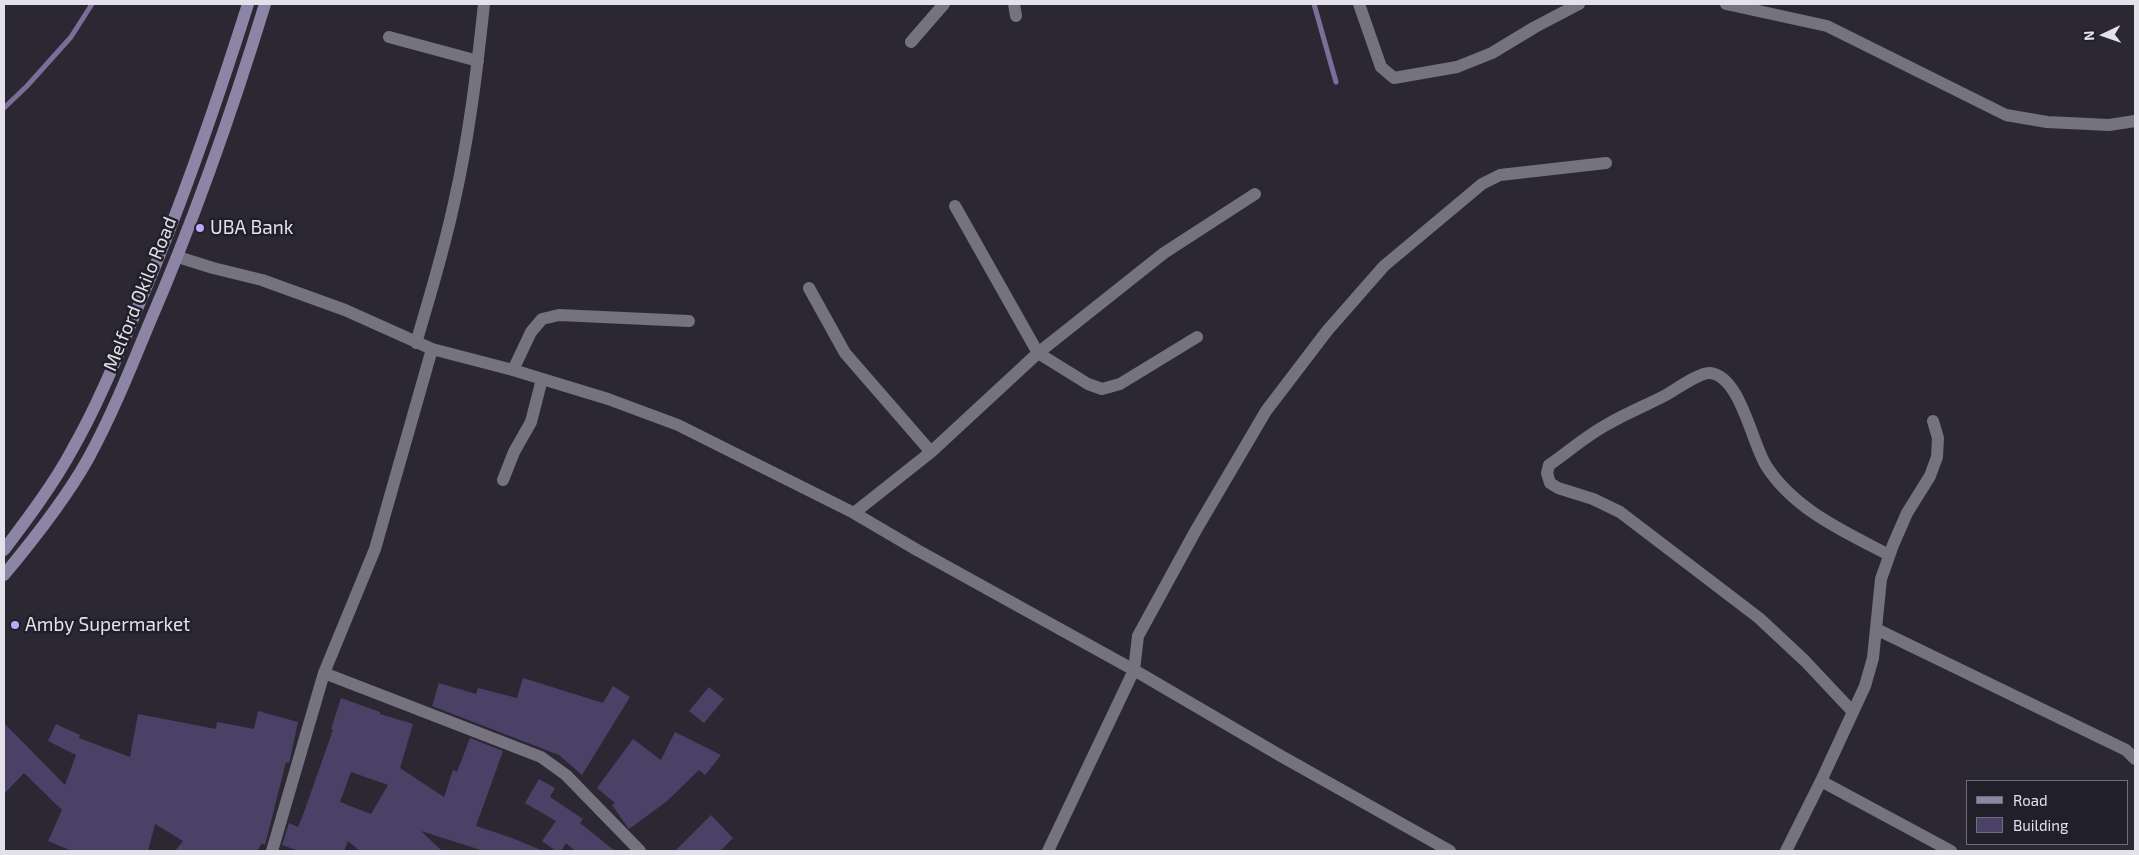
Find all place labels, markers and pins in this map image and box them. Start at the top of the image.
place label: UBA Bank [210,217,293,239]
marker: UBA Bank [194,222,206,234]
place label: Amby Supermarket [25,614,190,636]
marker: Amby Supermarket [9,619,21,631]

